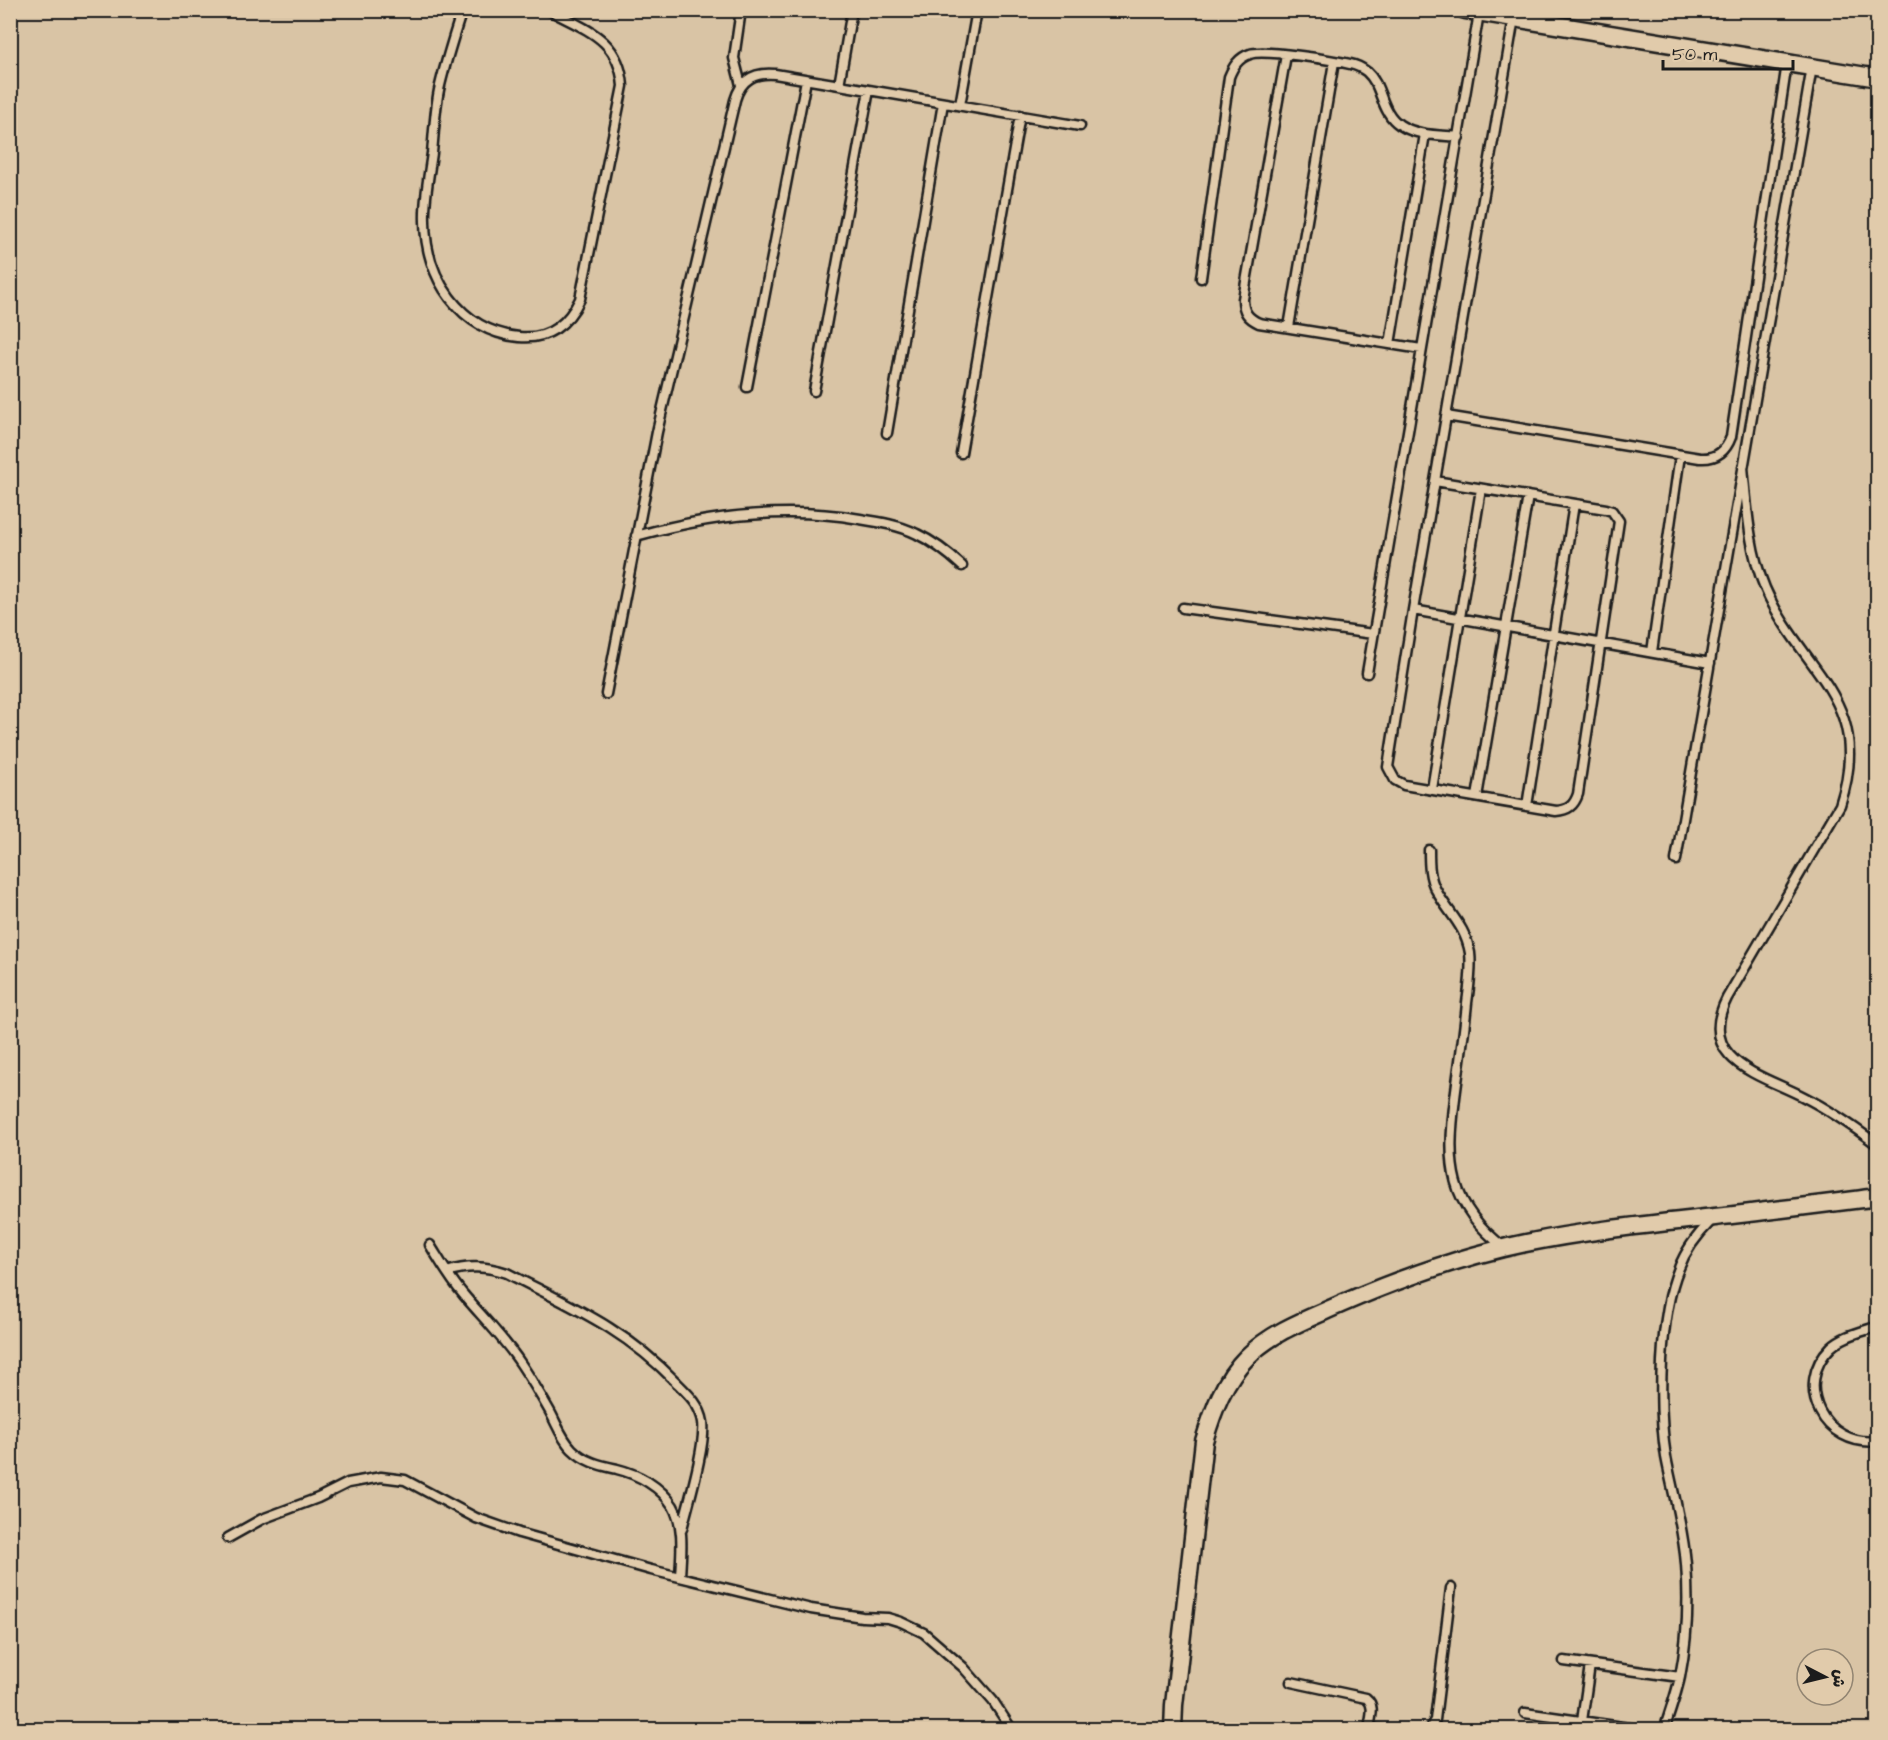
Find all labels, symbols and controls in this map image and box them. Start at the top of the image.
scale bar [1663,33,1794,71]
text: 50 m [1672,42,1717,67]
north arrow [1795,1647,1855,1707]
text: ش [1827,1669,1851,1689]

